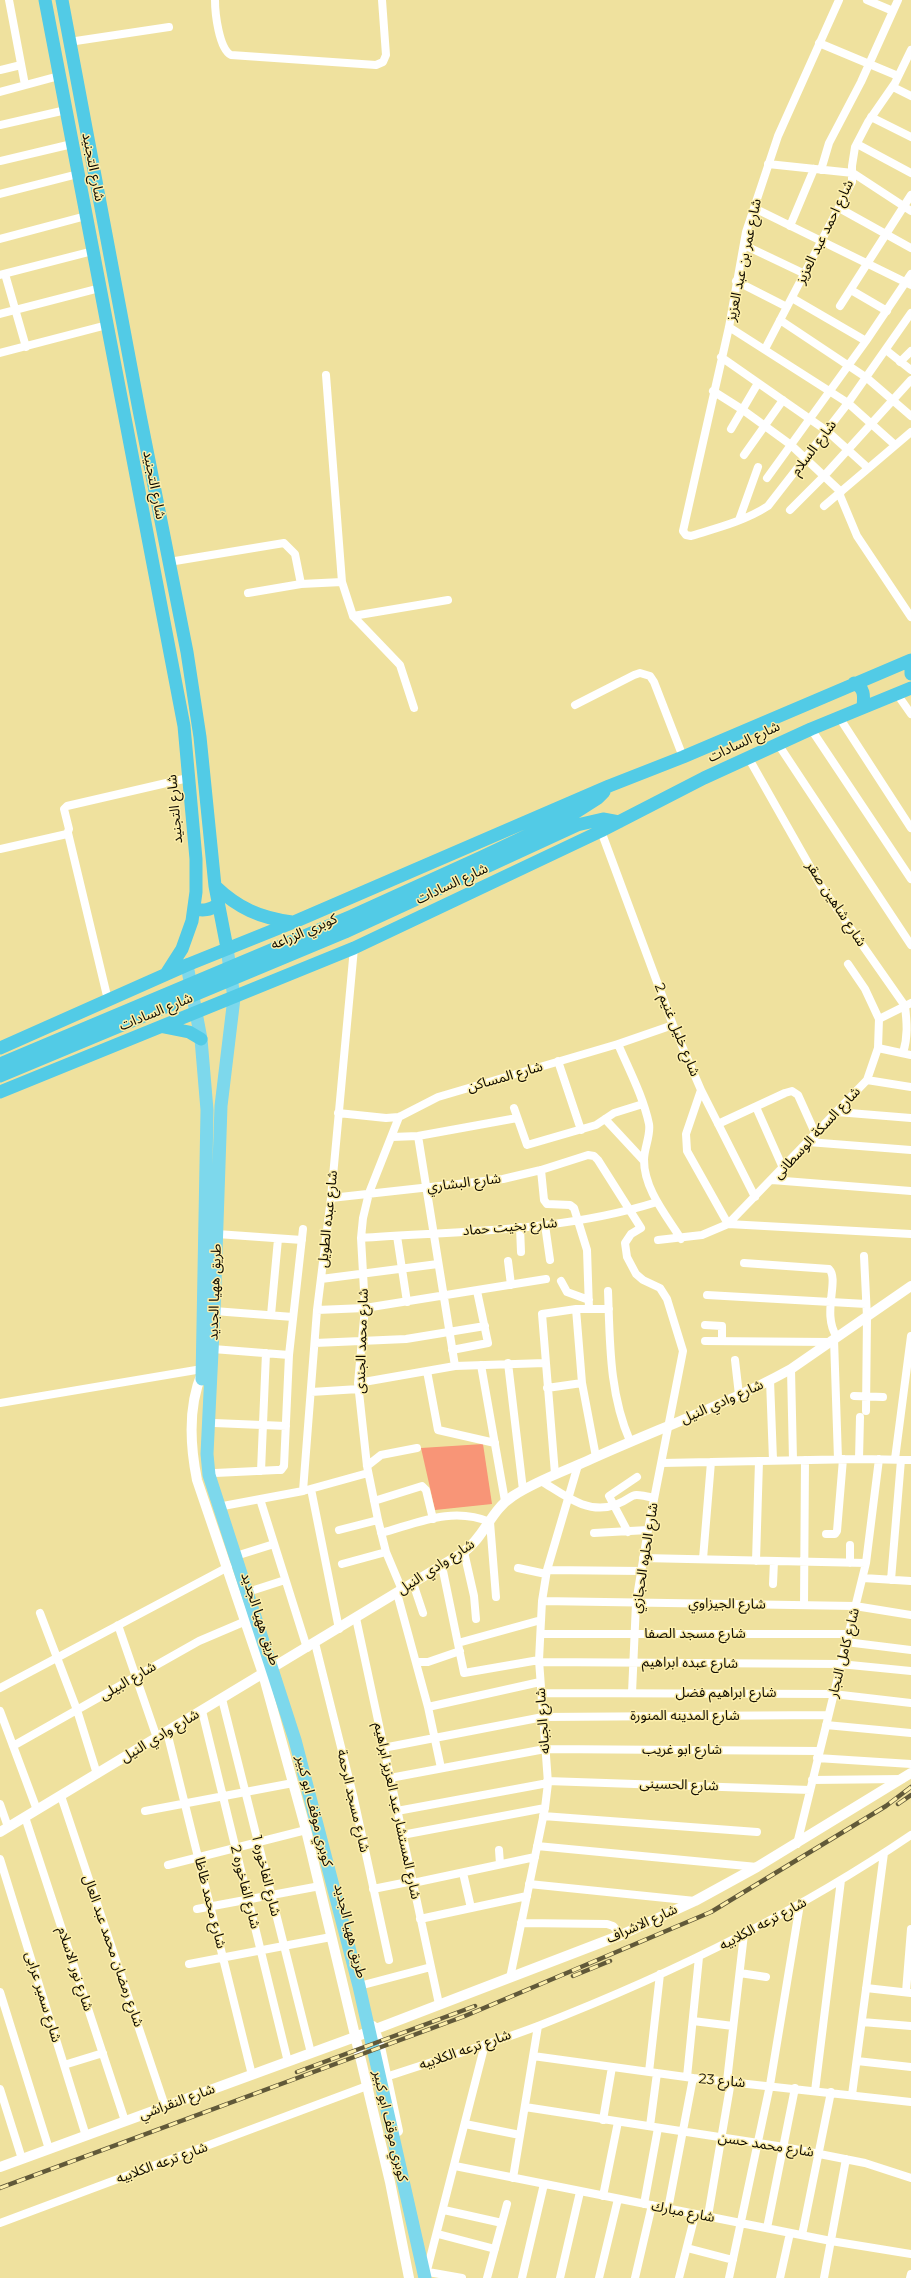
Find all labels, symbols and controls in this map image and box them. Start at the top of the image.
street label: شارع التجنيد [78,131,108,203]
street label: شارع احمد عبد العزيز [793,177,857,287]
street label: شارع عمر بن عبد العزيز [723,197,765,323]
street label: شارع السلام [788,417,840,479]
street label: شارع التجنيد [139,449,169,521]
street label: شارع السادات [705,718,783,766]
street label: شارع التجنيد [164,774,186,844]
street label: شارع شاهين صقر [802,858,870,950]
street label: شارع السادات [413,860,491,908]
street label: كوبري الزراعه [268,910,340,954]
street label: شارع خليل غنيم 2 [651,981,703,1079]
street label: شارع السادات [117,990,195,1034]
street label: شارع المساكن [465,1058,545,1096]
street label: شارع السكة الوسطانى [770,1083,864,1183]
street label: شارع عبده الطويل [315,1170,341,1268]
street label: شارع البشاري [426,1170,502,1196]
street label: شارع بخيت حماد [462,1214,558,1240]
street label: طريق ههيا الجديد [205,1243,225,1341]
street label: شارع محمد الجندى [352,1288,372,1394]
street label: شارع وادي النيل [678,1376,766,1428]
street label: شارع الحلوه الحجازي [628,1502,662,1614]
street label: شارع وادي النيل [394,1536,478,1598]
street label: طريق ههيا الجديد [237,1570,283,1668]
street label: شارع الجيزاوي [688,1595,766,1613]
street label: شارع كامل النجار [825,1606,863,1700]
street label: شارع مسجد الصفا [644,1626,746,1642]
street label: شارع عبده ابراهيم [642,1654,738,1672]
street label: شارع البيلى [97,1658,159,1704]
street label: شارع ابراهيم فضل [675,1685,777,1701]
street label: شارع الجبانه [532,1687,554,1755]
street label: شارع وادي النيل [118,1706,202,1766]
street label: شارع المدينه المنورة [630,1708,740,1724]
street label: شارع المستشار عبد العزيز ابراهيم [370,1721,424,1901]
street label: شارع ابو غريب [642,1742,722,1758]
street label: شارع مسجد الرحمة [333,1748,373,1854]
street label: كوبري موقف ابو كبير [292,1754,336,1868]
street label: شارع الحسينى [639,1775,719,1795]
street label: شارع الفاخوره 1 [248,1834,284,1918]
street label: شارع الفاخوره 2 [226,1843,264,1931]
street label: شارع محمد ظاظا [191,1856,229,1950]
street label: شارع رمضان محمد عبد العال [79,1873,147,2029]
street label: طريق ههيا الجديد [330,1882,370,1980]
street label: شارع ترعه الكلابيه [717,1894,809,1954]
street label: شارع الاشراف [604,1901,680,1947]
street label: شارع نور الاسلام [53,1925,97,2013]
street label: شارع سمير عرابى [21,1950,65,2044]
street label: شارع ترعه الكلابيه [417,2026,513,2074]
street label: كوبري موقف ابو كبير [369,2069,411,2183]
street label: شارع 23 [698,2071,746,2091]
street label: شارع النقراشي [137,2081,217,2123]
street label: شارع محمد حسن [717,2129,815,2161]
street label: شارع ترعه الكلابيه [114,2139,210,2187]
street label: شارع مبارك [650,2198,716,2226]

